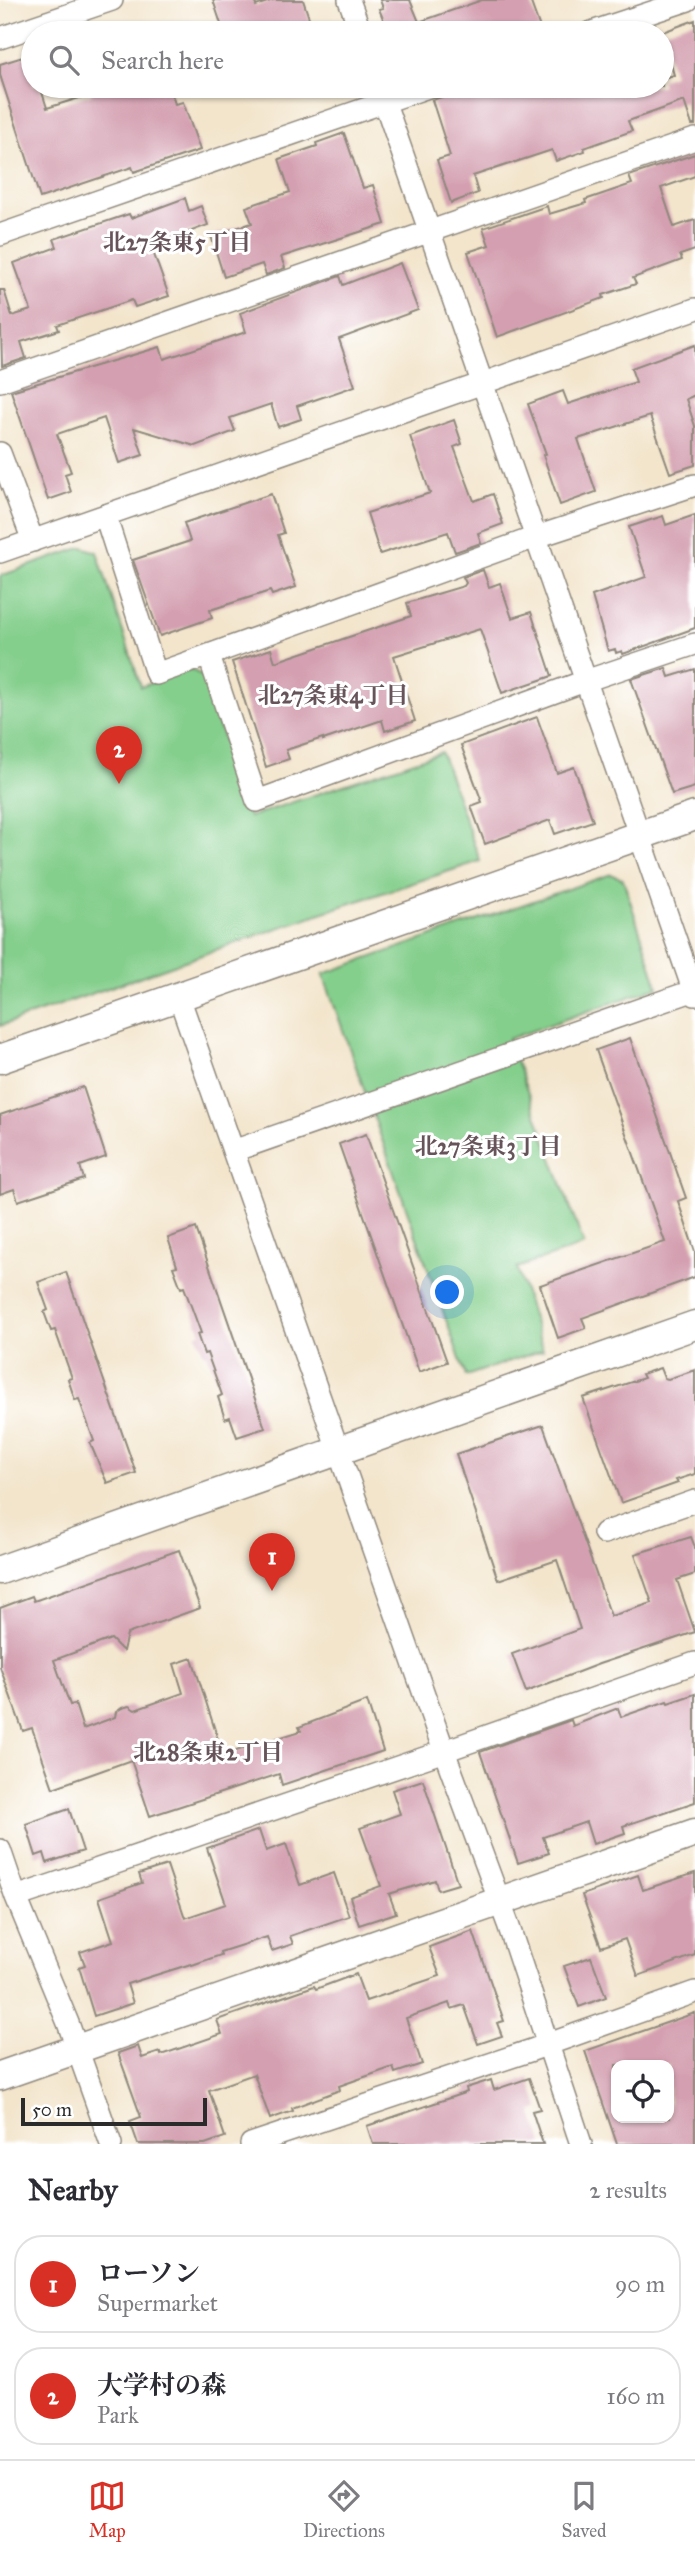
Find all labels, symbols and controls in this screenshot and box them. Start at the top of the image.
search box [21,21,674,98]
icon: search [45,41,83,79]
text: Search here [101,44,224,76]
district label: 北27条東5丁目 [103,228,251,256]
district label: 北27条東4丁目 [258,681,408,709]
pin: 2 [96,726,142,784]
district label: 北27条東3丁目 [414,1132,562,1161]
your location [430,1275,464,1309]
pin: 1 [249,1533,295,1591]
district label: 北28条東2丁目 [133,1738,283,1766]
map controls [611,2060,674,2123]
button: locate [611,2060,674,2123]
scale bar [21,2095,206,2127]
text: 50 m [32,2098,72,2121]
text: Nearby [28,2172,118,2208]
text: 2 results [589,2176,667,2204]
text: ローソン [97,2257,200,2289]
text: 1 [48,2270,58,2298]
text: 90 m [615,2270,665,2298]
text: Supermarket [97,2289,218,2317]
text: 大学村の森 [97,2369,227,2401]
text: 2 [47,2382,59,2410]
text: 160 m [607,2382,665,2410]
text: Park [97,2401,139,2429]
tab: Map [88,2477,126,2542]
tab: Directions [303,2477,385,2542]
tab: Saved [562,2477,607,2542]

